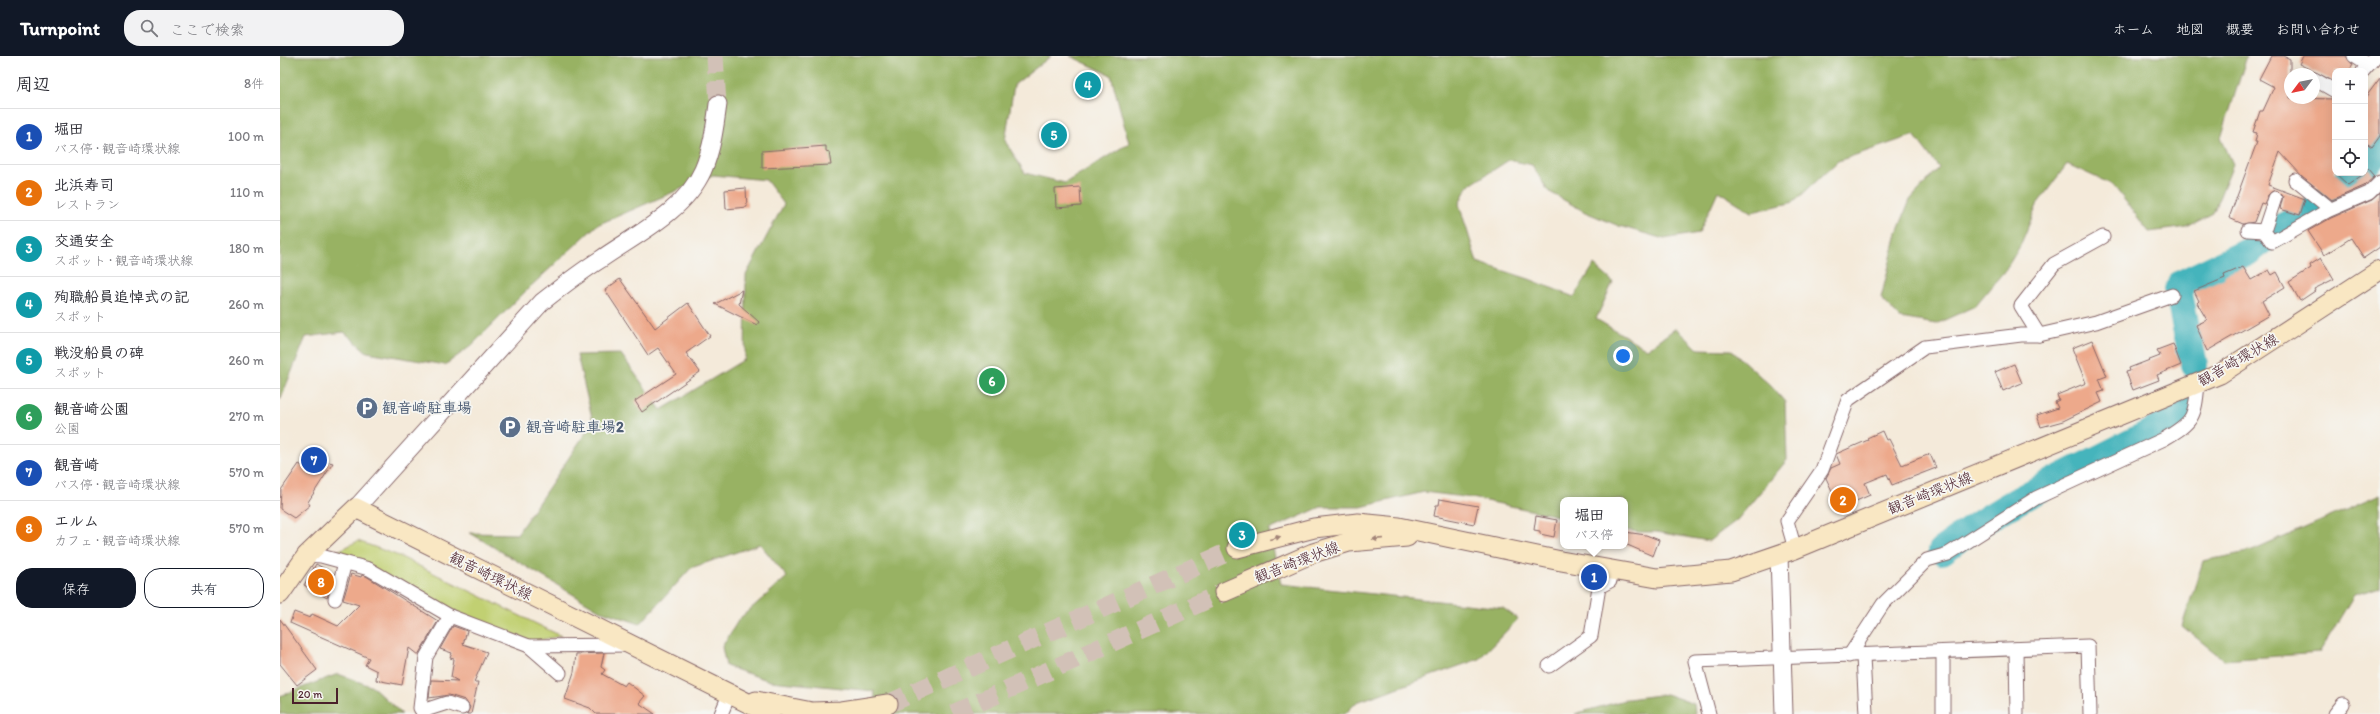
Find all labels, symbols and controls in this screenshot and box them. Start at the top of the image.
search box [124,10,404,46]
text: Turnpoint [20,17,100,40]
icon: search [138,17,160,39]
text: ここで検索 [170,21,245,39]
text: ホーム [2113,21,2154,38]
text: 地図 [2176,21,2204,38]
text: 概要 [2226,21,2254,38]
text: お問い合わせ [2276,21,2360,38]
north arrow [2284,68,2320,104]
map controls [2332,68,2368,176]
button: + [2332,68,2368,104]
pin: 4 [1075,70,1101,100]
text: 周辺 [16,74,50,94]
text: 8件 [244,76,264,91]
button: − [2332,104,2368,140]
text: 堀田 [54,120,84,138]
pin: 5 [1041,120,1067,150]
text: 1 [26,129,32,144]
text: 100 m [228,129,264,144]
button: locate [2332,140,2368,176]
text: バス停 · 観音崎環状線 [54,141,180,156]
text: 北浜寿司 [54,176,114,194]
text: 2 [26,185,32,200]
text: 110 m [230,185,264,200]
text: レストラン [54,197,120,212]
text: 交通安全 [54,232,114,250]
text: 3 [25,241,33,256]
text: 180 m [229,241,264,256]
text: スポット · 観音崎環状線 [54,253,193,268]
text: 殉職船員追悼式の記 [54,288,189,306]
text: 4 [25,297,33,312]
text: 260 m [228,297,264,312]
text: スポット [54,309,106,324]
street label: 観音崎環状線 [2195,330,2281,390]
text: 戦没船員の碑 [54,344,144,362]
your location [1613,346,1633,366]
text: 5 [26,353,32,368]
text: 260 m [228,353,264,368]
text: スポット [54,365,106,380]
pin: 6 [979,366,1005,396]
parking icon: 観音崎駐車場 [354,395,380,421]
place label: 観音崎駐車場 [382,399,472,417]
text: 観音崎公園 [54,400,129,418]
text: 6 [26,409,32,424]
text: 270 m [229,409,264,424]
parking icon: 観音崎駐車場2 [497,414,523,440]
place label: 観音崎駐車場2 [526,418,624,436]
text: 公園 [54,421,80,436]
pin: 7 [301,445,327,475]
text: 観音崎 [54,456,99,474]
text: 7 [26,465,32,480]
text: 570 m [229,465,264,480]
street label: 観音崎環状線 [1885,468,1975,518]
text: バス停 · 観音崎環状線 [54,477,180,492]
pin: 2 [1830,485,1856,515]
popup [1560,497,1628,549]
text: 堀田 [1574,506,1605,524]
text: エルム [54,512,99,530]
pin: 3 [1229,520,1255,550]
text: 8 [25,521,33,536]
text: 570 m [229,521,264,536]
text: バス停 [1574,527,1614,542]
text: カフェ · 観音崎環状線 [54,533,180,548]
one-way arrow [1269,534,1281,540]
one-way arrow [1372,536,1384,543]
street label: 観音崎環状線 [1252,537,1342,587]
street label: 観音崎環状線 [447,548,535,604]
pin: 1 [1581,562,1607,592]
pin: 8 [308,567,334,597]
button: 保存 [16,568,136,608]
button: 共有 [144,568,264,608]
scale bar [292,686,338,705]
text: 20 m [298,688,322,701]

